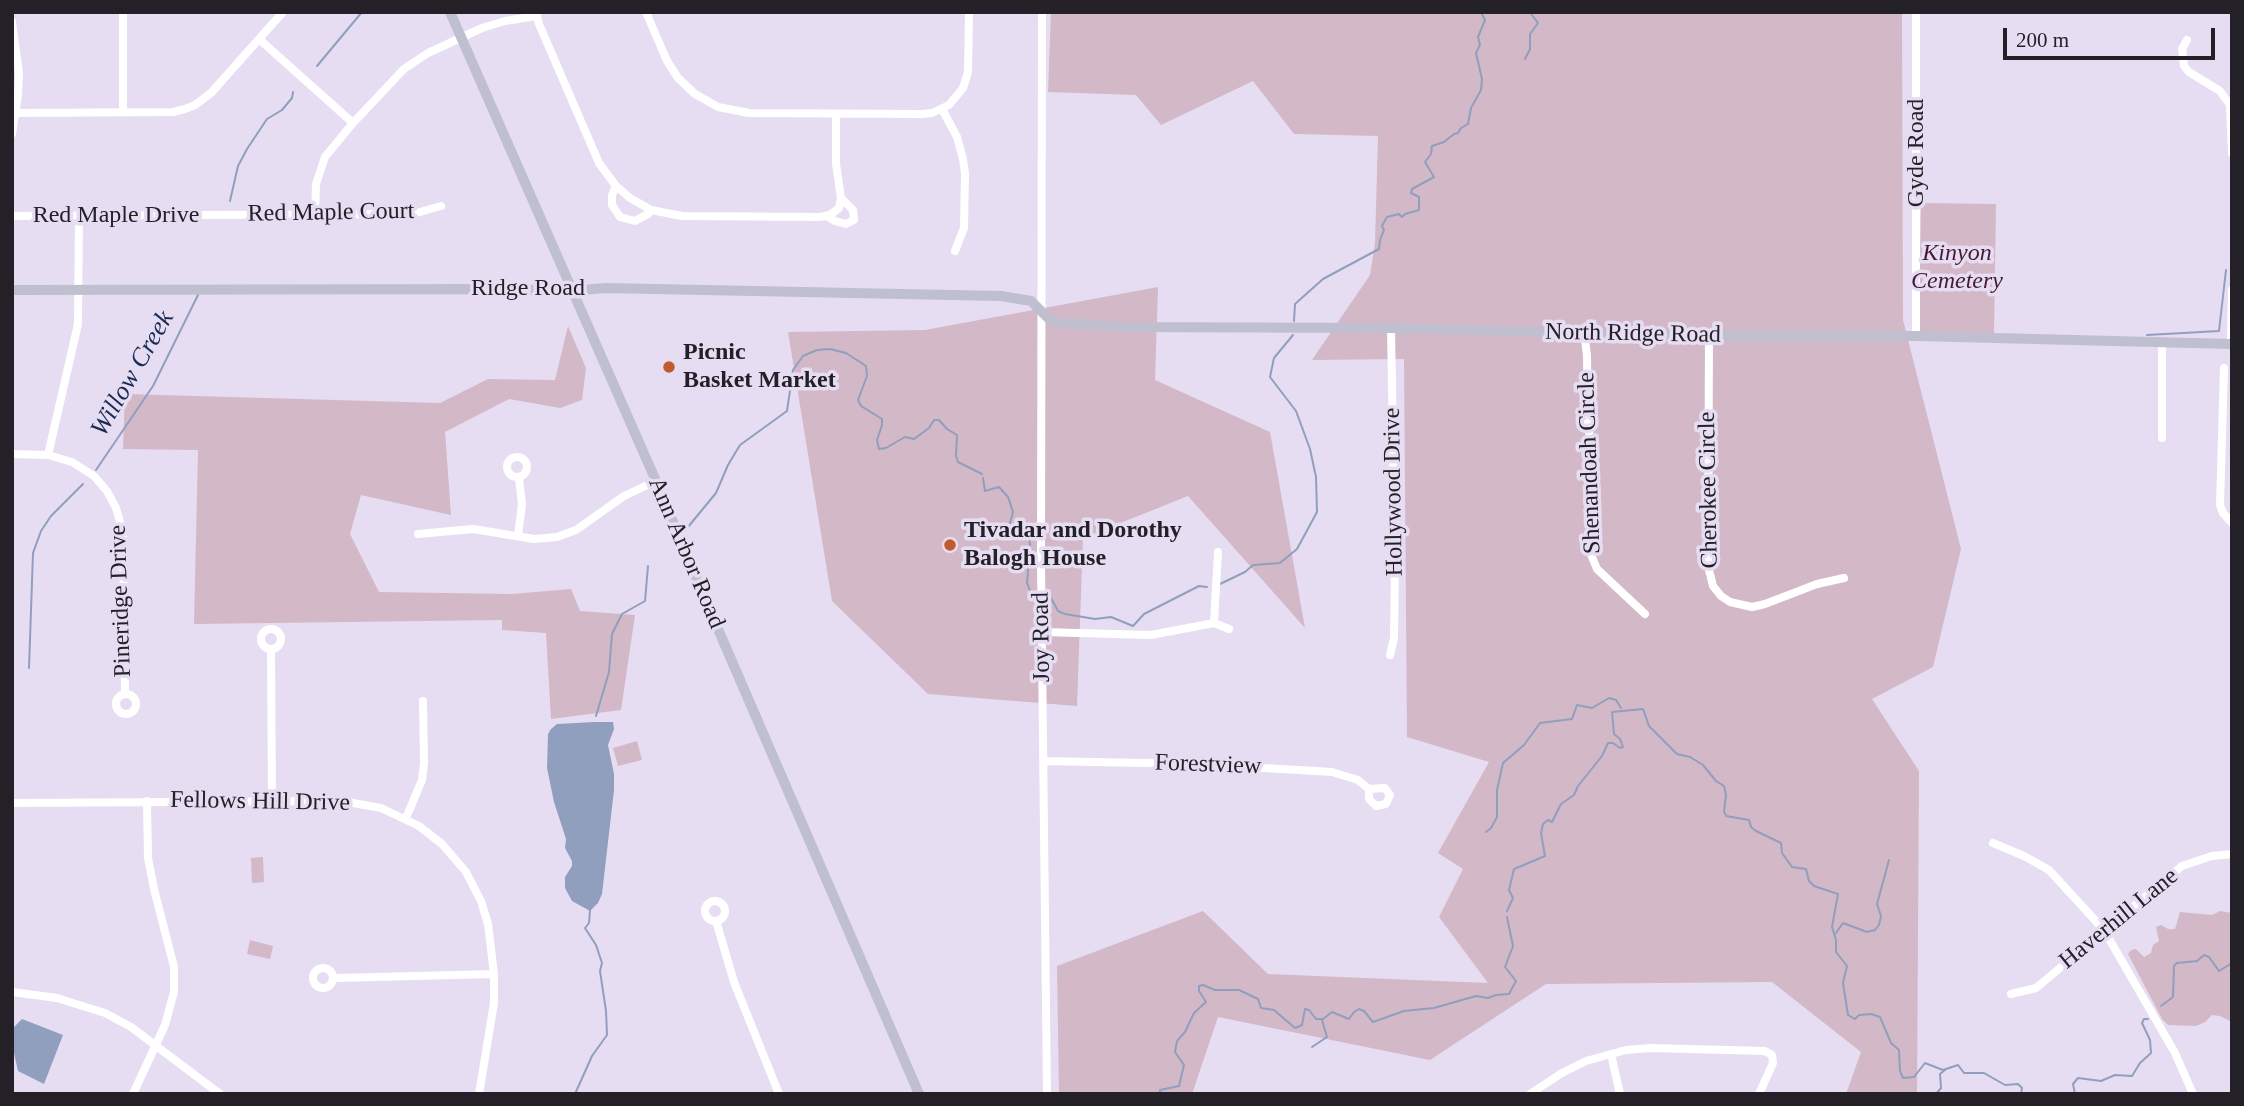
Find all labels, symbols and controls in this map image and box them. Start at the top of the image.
scale bar [2006,14,2218,58]
text: 200 m [2016,28,2069,52]
street label: Gyde Road [1903,99,1931,207]
street label: Red Maple Court [247,197,415,229]
street label: Red Maple Drive [33,202,199,230]
park label: Kinyon Cemetery [1911,240,2003,296]
street label: Ridge Road [471,275,585,303]
water label: Willow Creek [85,306,181,442]
street label: North Ridge Road [1545,318,1721,350]
place label: Picnic Basket Market [683,339,836,395]
marker: Picnic Basket Market [661,359,677,375]
street label: Shenandoah Circle [1572,372,1608,554]
street label: Hollywood Drive [1378,407,1410,577]
street label: Cherokee Circle [1693,411,1725,569]
street label: Ann Arbor Road [641,473,731,633]
place label: Tivadar and Dorothy Balogh House [964,517,1182,573]
street label: Pineridge Drive [104,524,138,678]
marker: Tivadar and Dorothy Balogh House [942,537,958,553]
street label: Joy Road [1027,592,1057,682]
street label: Forestview [1154,749,1262,781]
street label: Fellows Hill Drive [170,786,350,818]
street label: Haverhill Lane [2054,862,2184,976]

